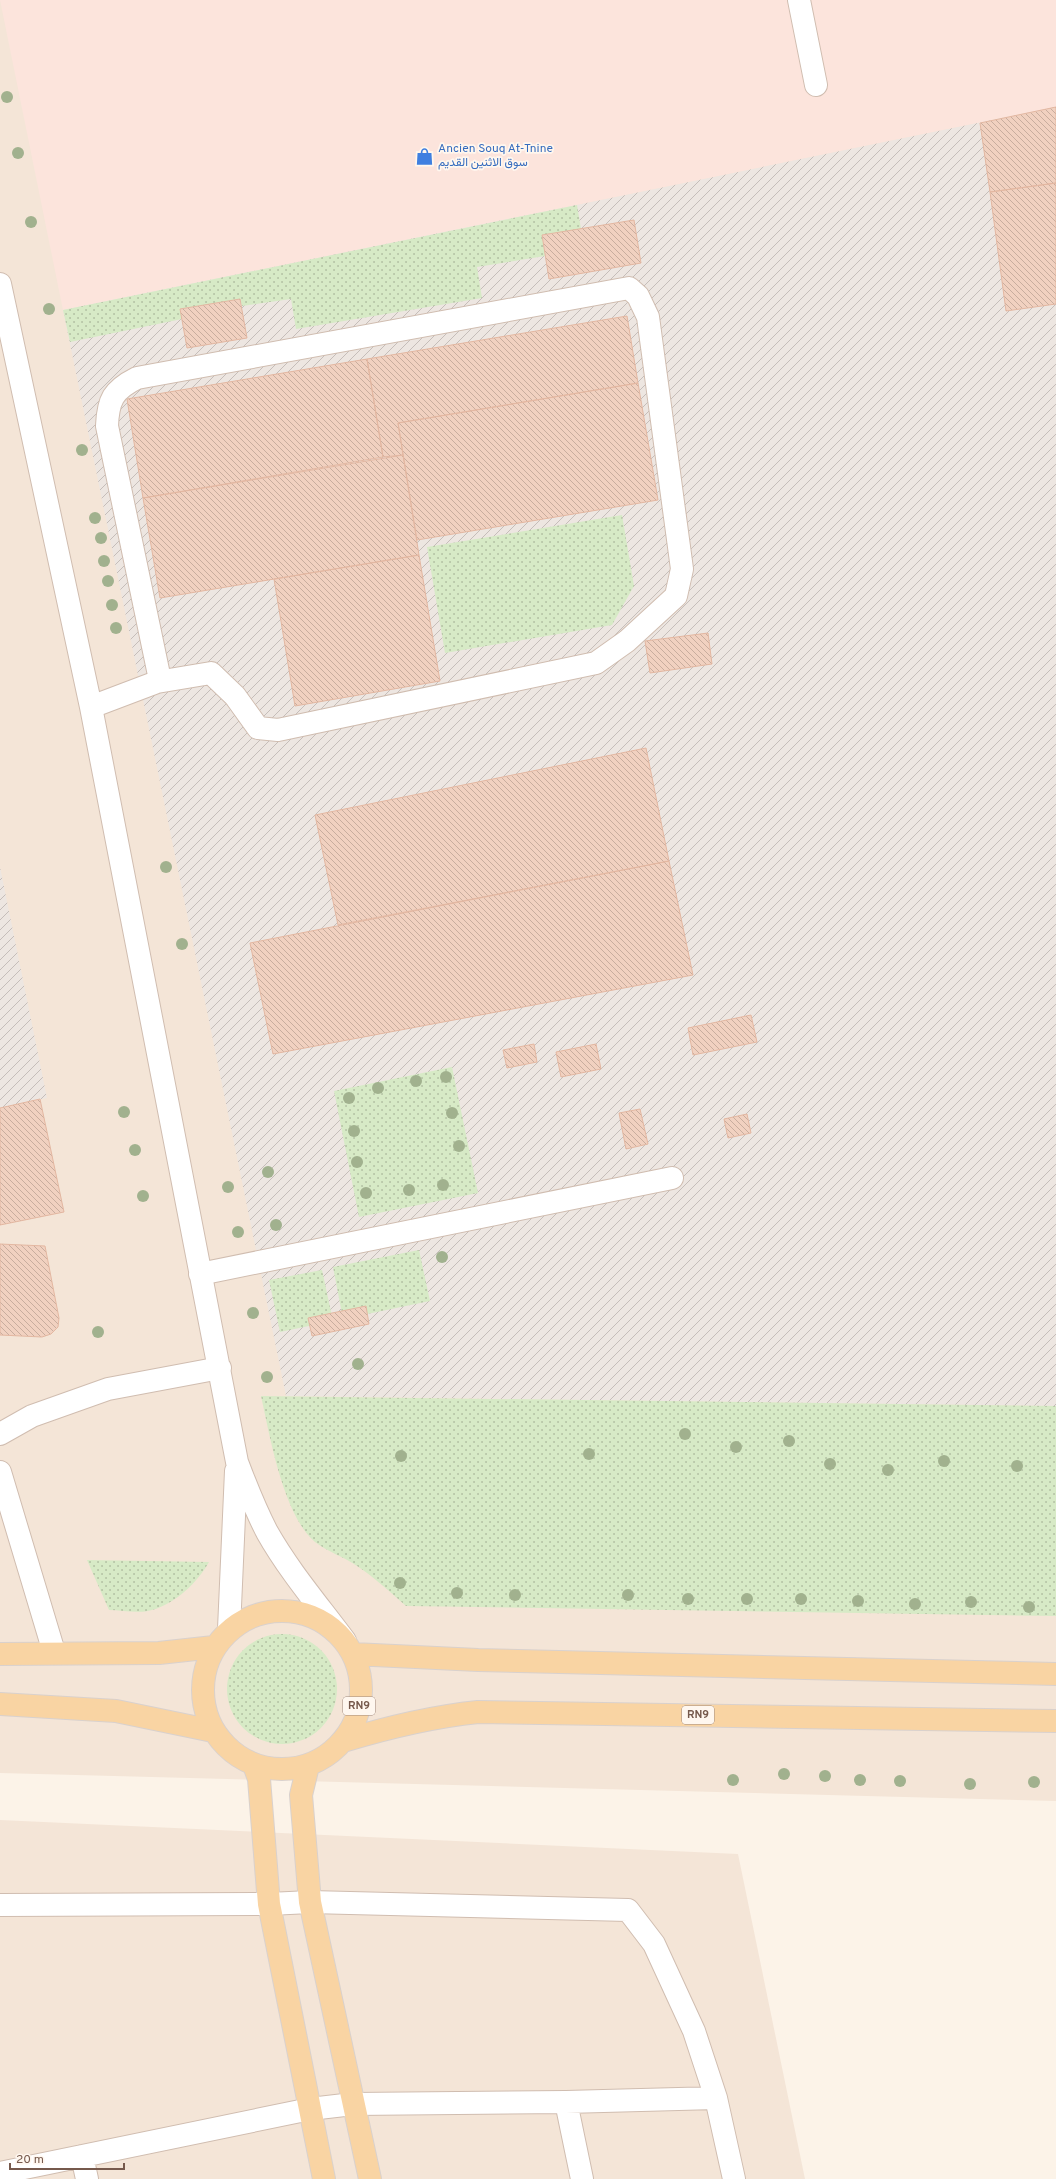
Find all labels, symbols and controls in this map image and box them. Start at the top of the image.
place label: Ancien Souq At-Tnine سوق الاثنين القديم [438,141,553,171]
shop icon: Ancien Souq At-Tnine سوق الاثنين القديم [415,146,435,166]
road number: RN9 [343,1697,375,1715]
road number: RN9 [682,1706,714,1724]
scale bar [10,2145,124,2171]
text: 20 m [16,2152,44,2168]

